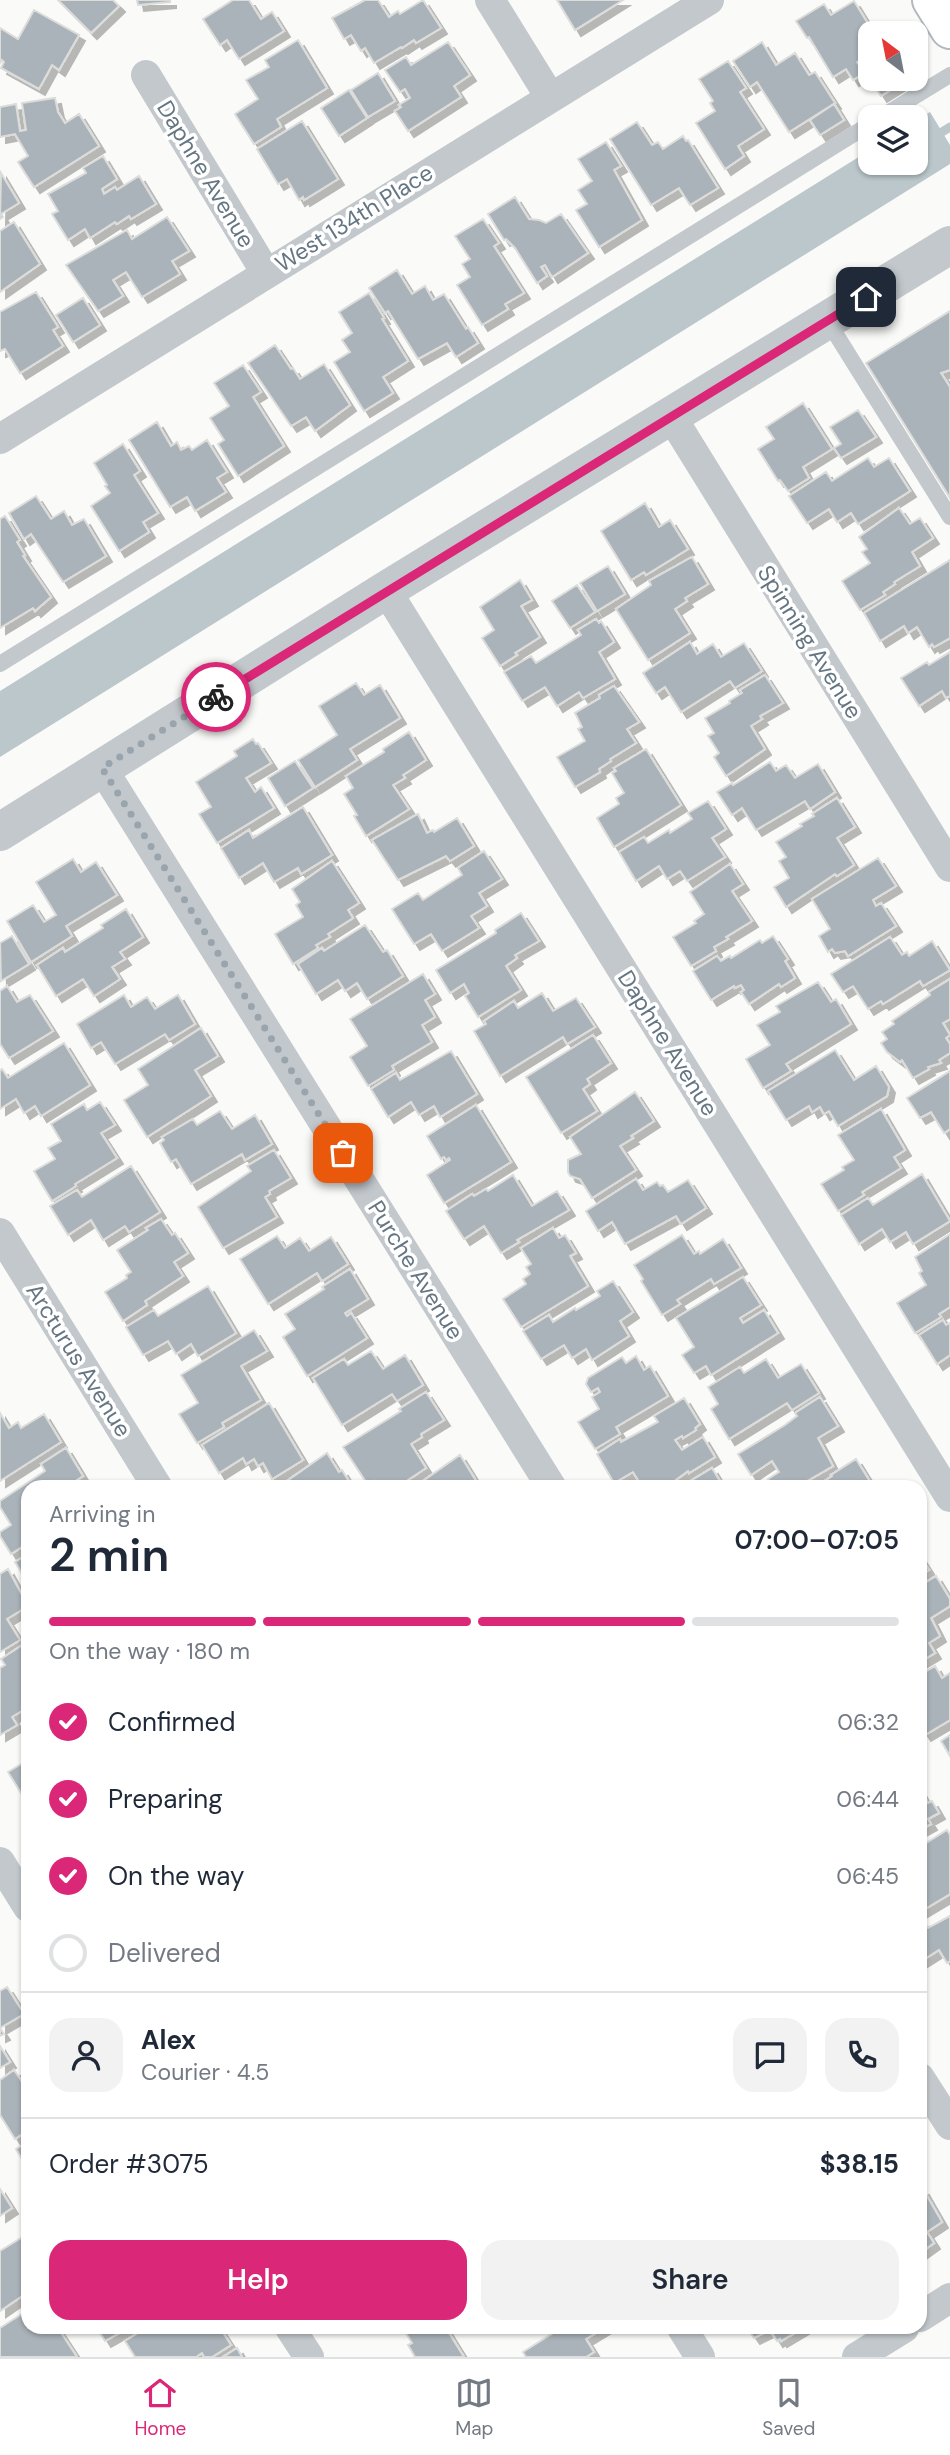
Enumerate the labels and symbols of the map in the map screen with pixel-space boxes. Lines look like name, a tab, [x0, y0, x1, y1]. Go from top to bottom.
north arrow	[858, 21, 928, 91]
street label: Daphne Avenue	[150, 95, 262, 253]
street label: West 134th Place	[269, 157, 439, 279]
pin	[836, 267, 896, 327]
street label: Spinning Avenue	[751, 560, 869, 724]
courier	[181, 662, 251, 732]
street label: Daphne Avenue	[611, 964, 725, 1122]
pin	[313, 1123, 373, 1183]
street label: Purche Avenue	[361, 1195, 471, 1345]
street label: Arcturus Avenue	[20, 1277, 138, 1443]

